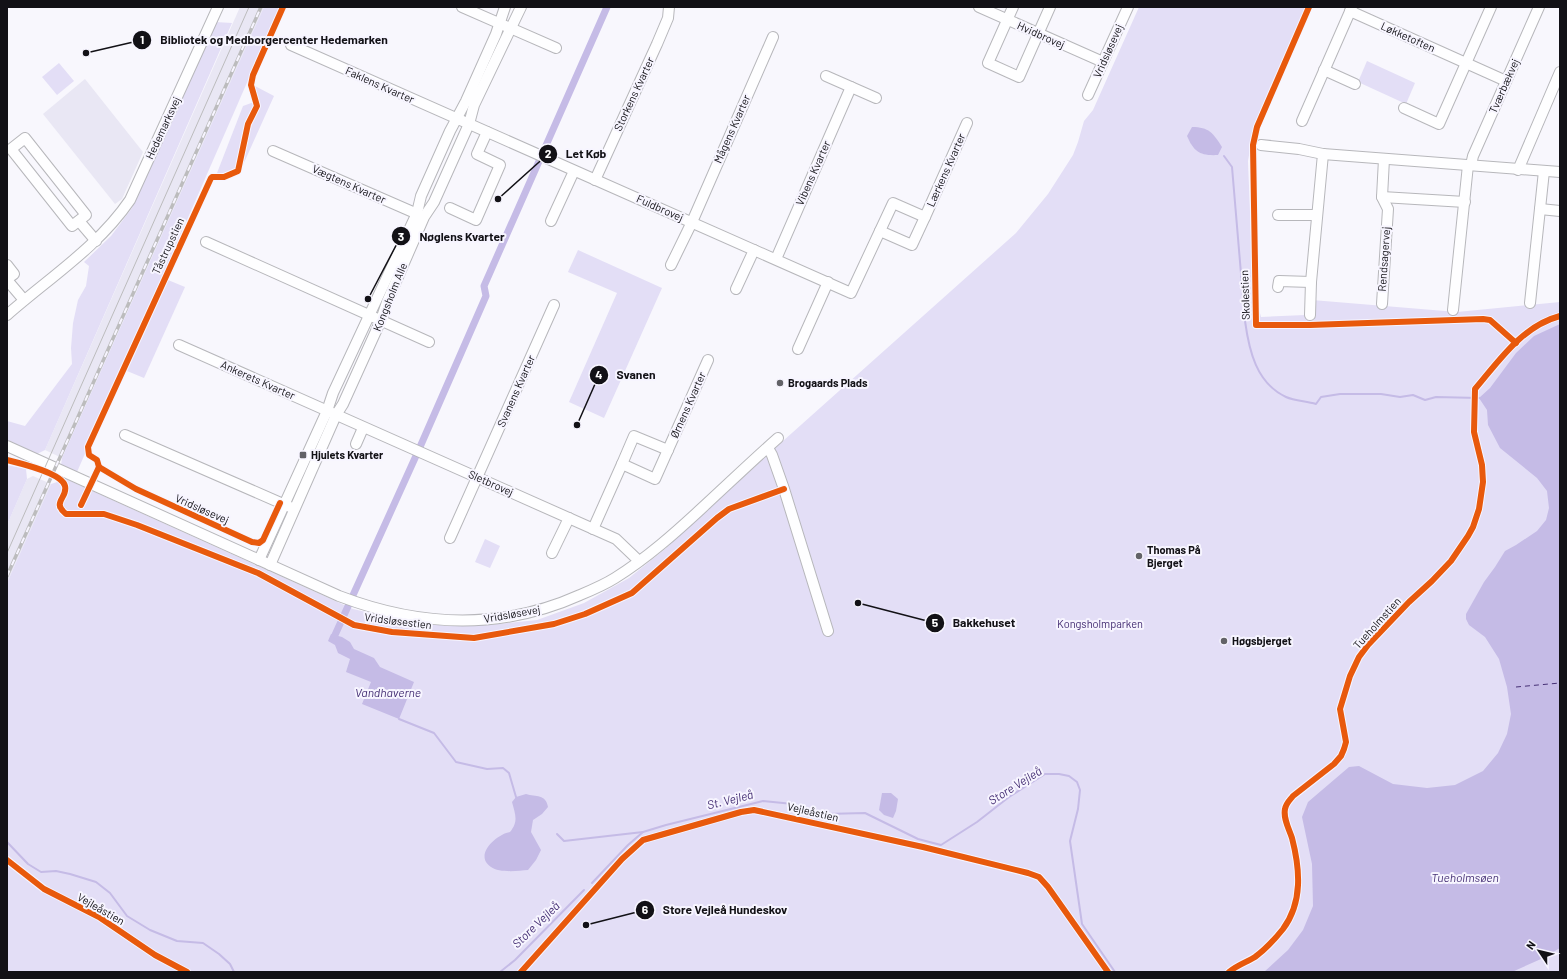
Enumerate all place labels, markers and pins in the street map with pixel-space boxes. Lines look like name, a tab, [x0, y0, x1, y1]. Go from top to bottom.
callout: Bibliotek og Medborgercenter Hedemarken	[132, 28, 396, 52]
callout: Let Køb	[538, 142, 614, 166]
callout: Nøglens Kvarter	[391, 224, 513, 248]
callout: Svanen	[589, 363, 664, 387]
place label: Brogaards Plads	[788, 376, 868, 389]
marker: Brogaards Plads	[775, 378, 785, 388]
place label: Hjulets Kvarter	[311, 448, 384, 461]
marker: Hjulets Kvarter	[298, 450, 308, 460]
place label: Thomas På Bjerget	[1147, 543, 1201, 569]
marker: Thomas På Bjerget	[1134, 551, 1144, 561]
callout: Bakkehuset	[925, 611, 1024, 635]
place label: Høgsbjerget	[1232, 634, 1292, 647]
marker: Høgsbjerget	[1219, 636, 1229, 646]
callout: Store Vejleå Hundeskov	[635, 898, 795, 922]

